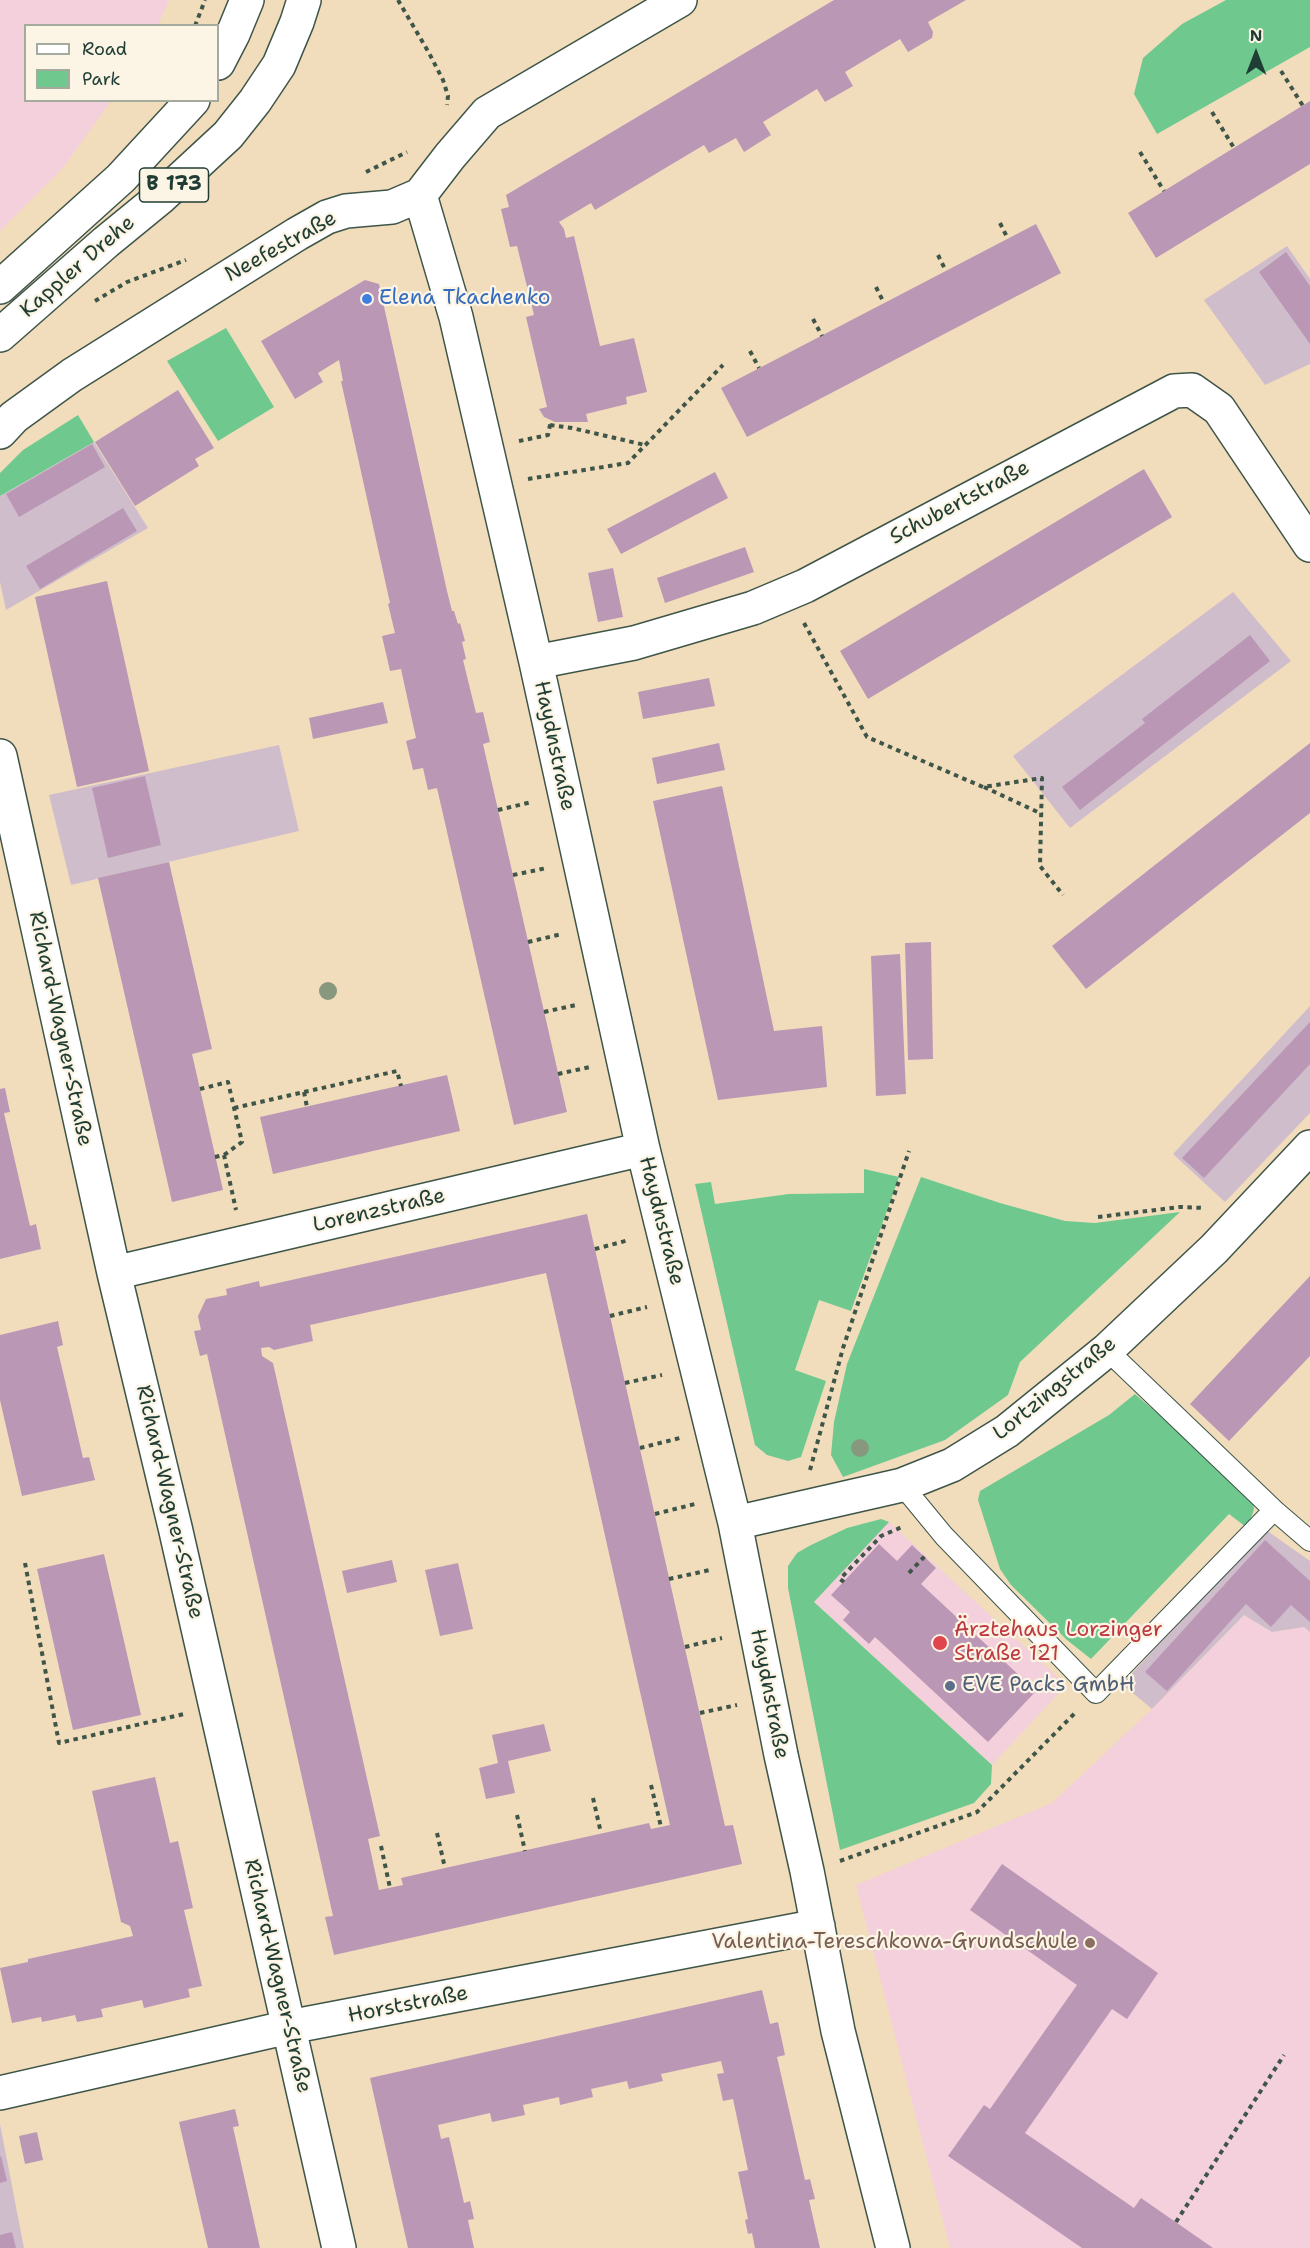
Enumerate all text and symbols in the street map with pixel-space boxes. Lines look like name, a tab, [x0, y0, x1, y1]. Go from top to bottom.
legend	[24, 24, 219, 102]
north arrow	[1226, 24, 1286, 84]
text: N	[1250, 25, 1262, 46]
text: Road	[82, 37, 127, 61]
text: Park	[82, 67, 121, 91]
road number: B 173	[140, 168, 208, 202]
street label: Neefestraße	[221, 206, 341, 288]
street label: Kappler Drehe	[16, 211, 140, 323]
place label: Elena Tkachenko	[379, 286, 550, 312]
marker: Elena Tkachenko	[360, 292, 374, 306]
street label: Schubertstraße	[886, 456, 1034, 550]
street label: Haydnstraße	[528, 679, 580, 813]
street label: Richard-Wagner-Straße	[23, 909, 97, 1149]
street label: Haydnstraße	[633, 1154, 689, 1288]
street label: Lorenzstraße	[310, 1184, 448, 1238]
street label: Lortzingstraße	[988, 1332, 1122, 1446]
street label: Richard-Wagner-Straße	[130, 1383, 208, 1621]
place label: Ärztehaus Lorzinger Straße 121	[954, 1618, 1163, 1668]
street label: Haydnstraße	[744, 1627, 794, 1761]
marker: Ärztehaus Lorzinger Straße 121	[931, 1634, 949, 1652]
place label: EVE Packs GmbH	[962, 1673, 1135, 1699]
marker: EVE Packs GmbH	[943, 1679, 957, 1693]
street label: Richard-Wagner-Straße	[238, 1857, 316, 2095]
place label: Valentina-Tereschkowa-Grundschule	[711, 1930, 1078, 1956]
marker: Valentina-Tereschkowa-Grundschule	[1083, 1936, 1097, 1950]
street label: Horststraße	[346, 1981, 470, 2029]

